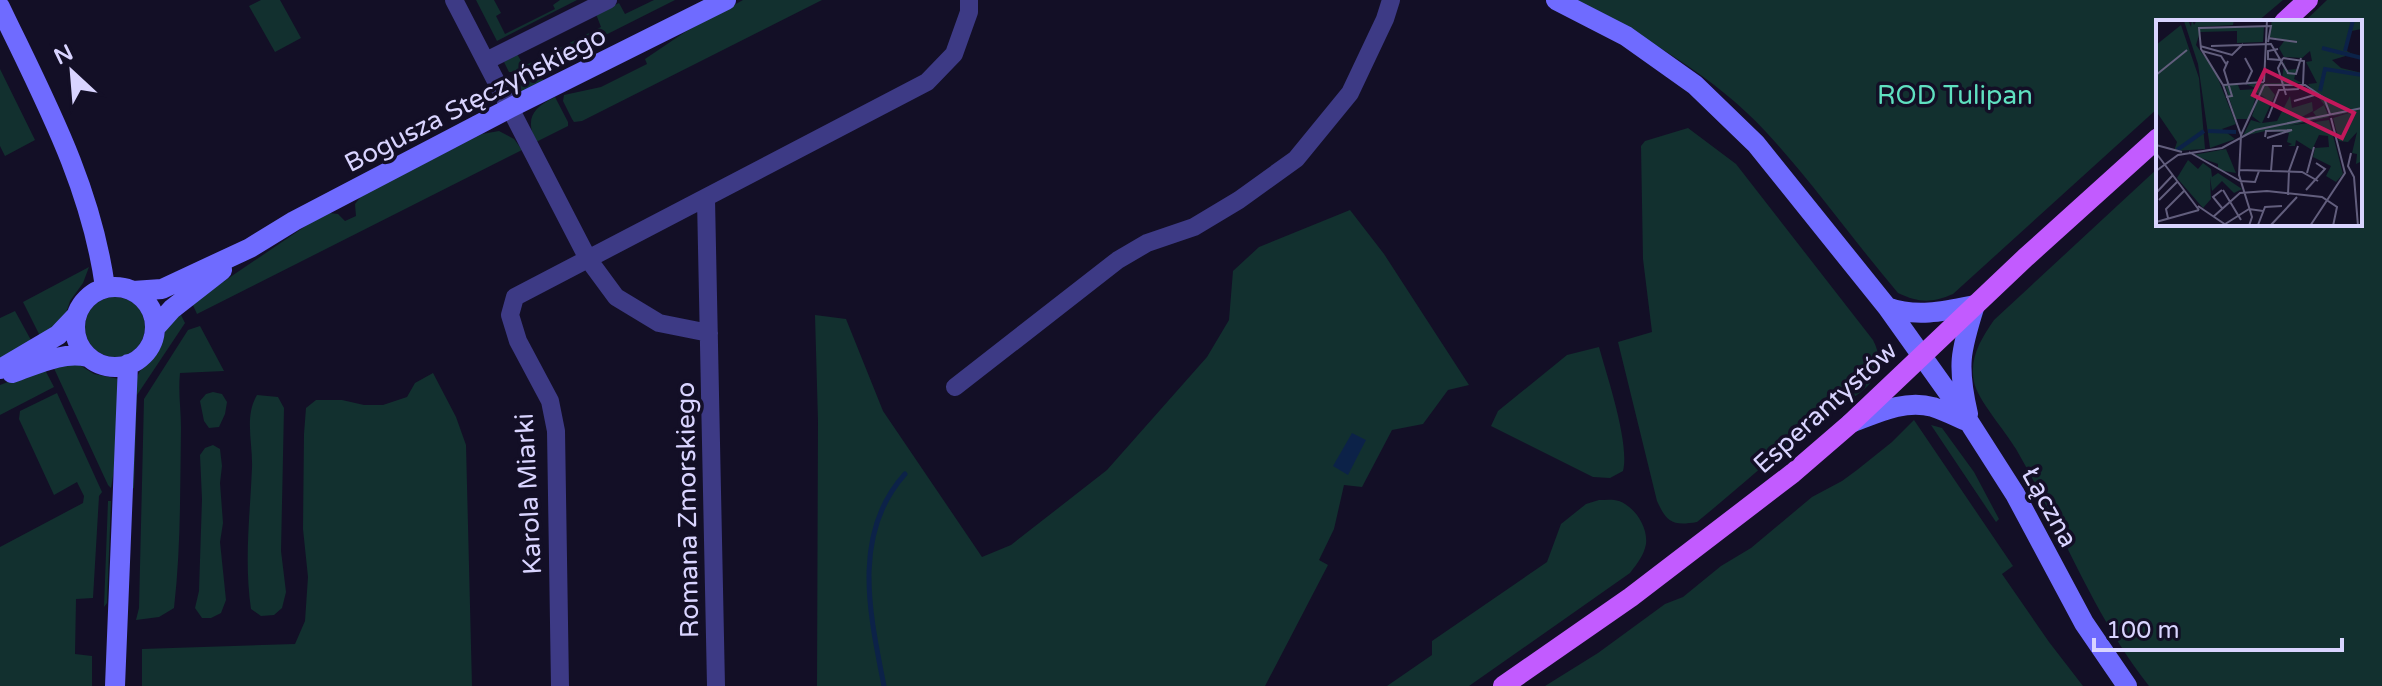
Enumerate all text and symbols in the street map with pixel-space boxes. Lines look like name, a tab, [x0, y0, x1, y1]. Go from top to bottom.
street label: Bogusza Stęczyńskiego	[339, 20, 611, 179]
inset map	[2156, 20, 2362, 226]
north arrow	[32, 32, 112, 112]
text: N	[50, 39, 77, 70]
park label: ROD Tulipan	[1877, 80, 2033, 111]
street label: Esperantystów	[1747, 335, 1903, 480]
street label: Romana Zmorskiego	[670, 382, 705, 638]
street label: Karola Miarki	[509, 412, 548, 576]
street label: Łączna	[2015, 462, 2084, 553]
scale bar	[2094, 602, 2342, 652]
text: 100 m	[2106, 616, 2180, 645]

